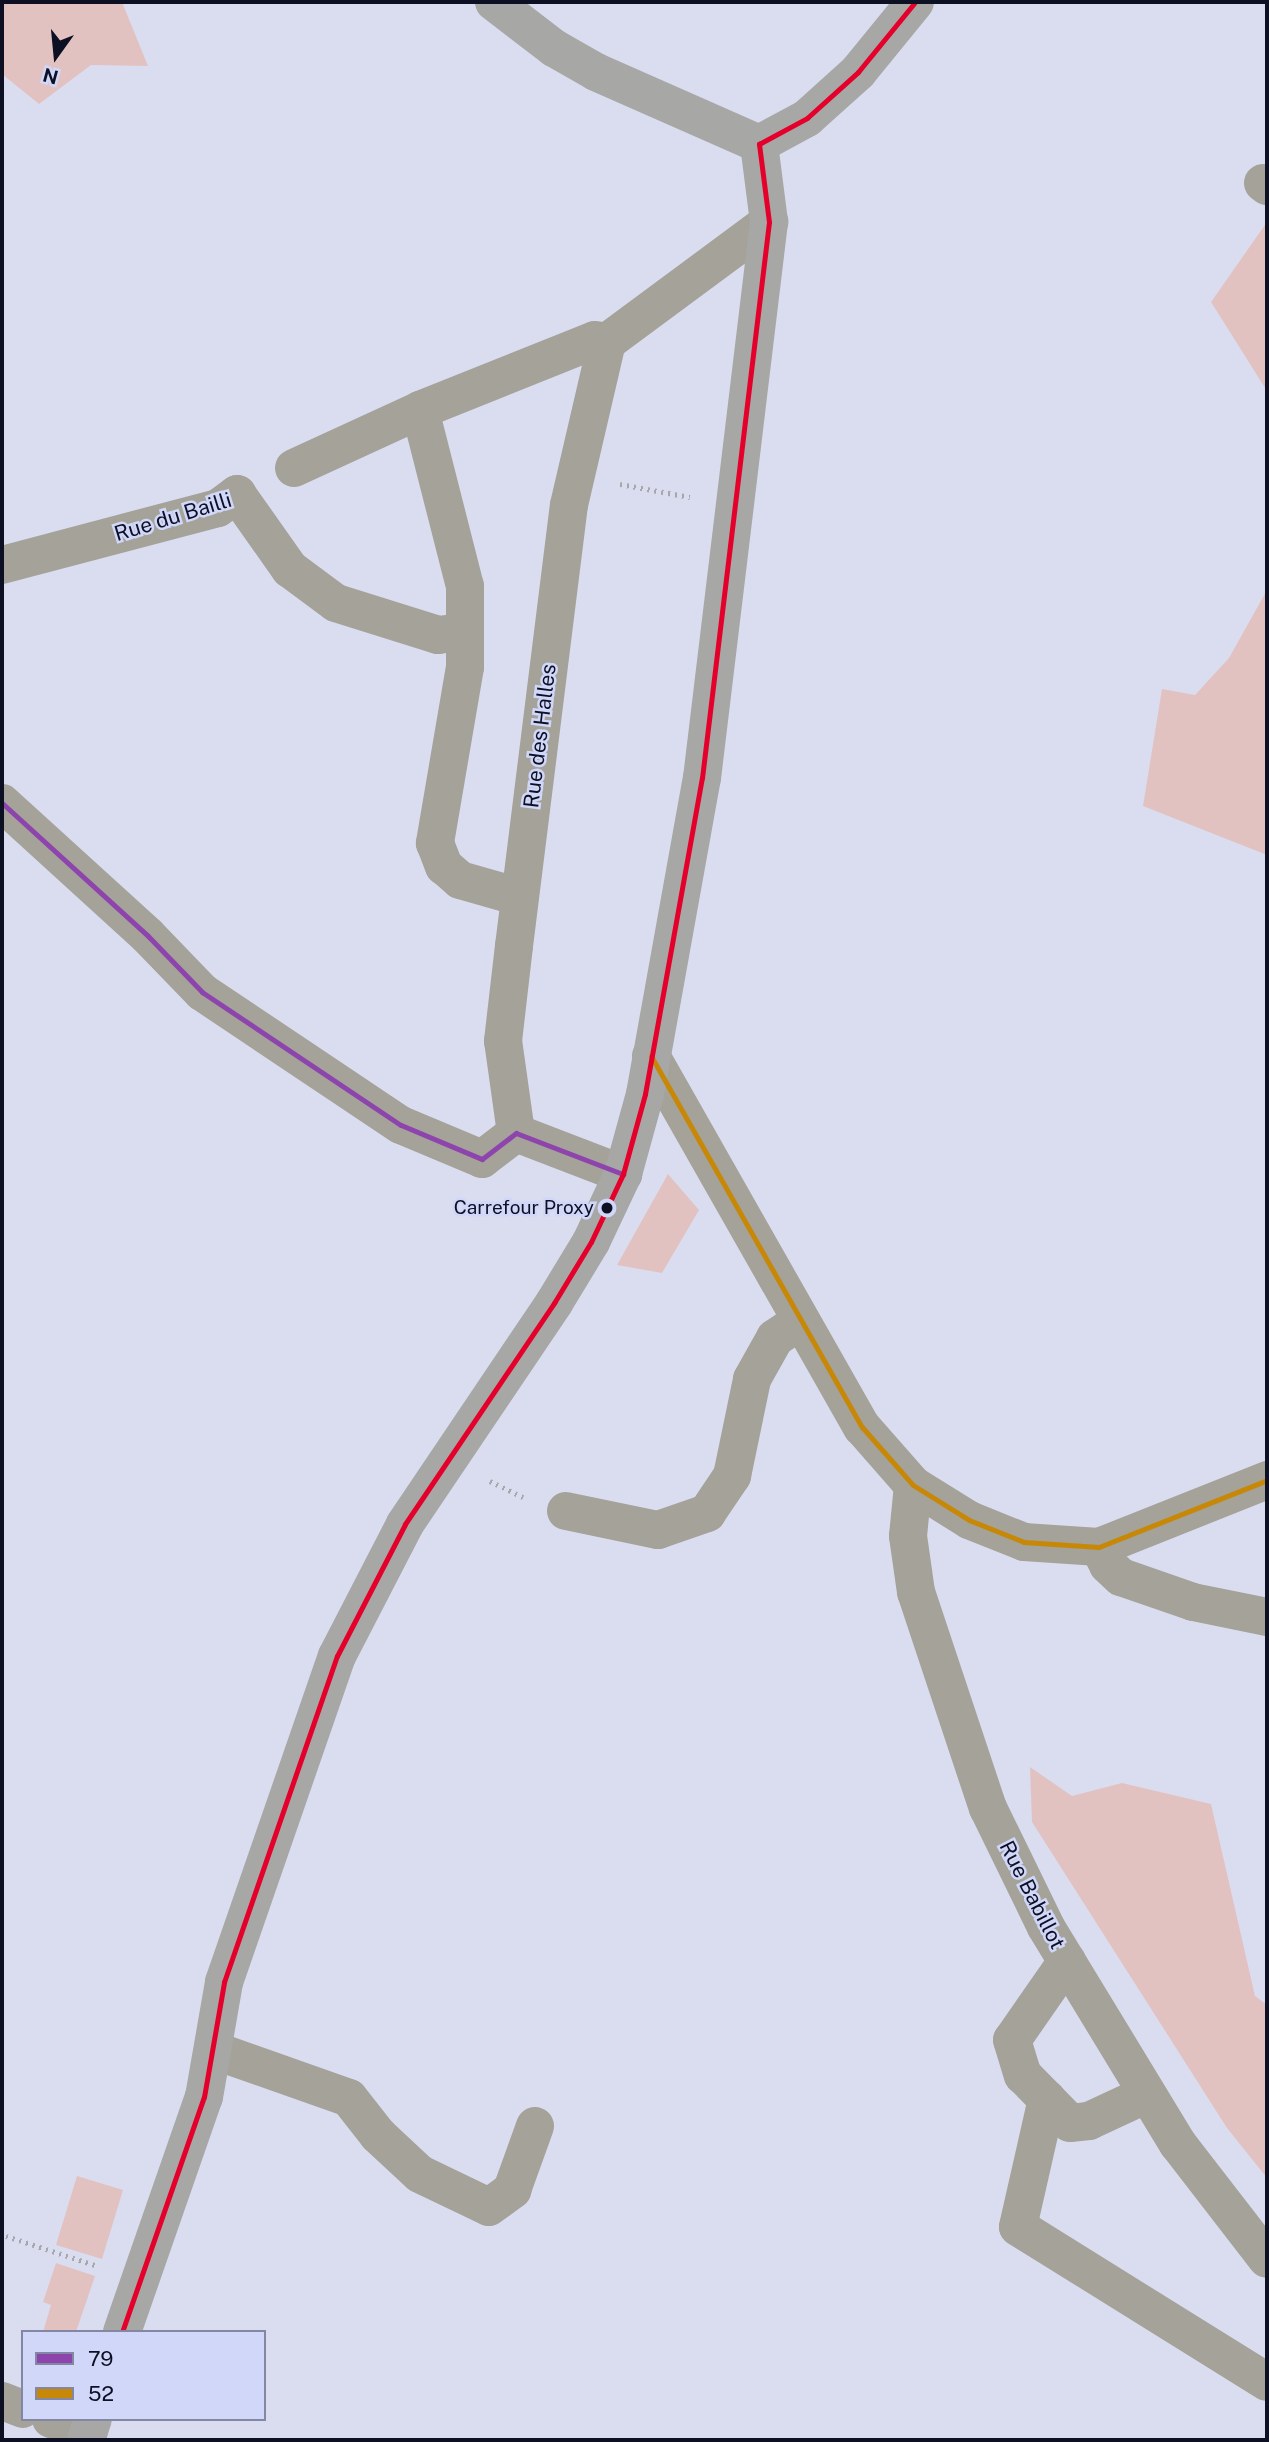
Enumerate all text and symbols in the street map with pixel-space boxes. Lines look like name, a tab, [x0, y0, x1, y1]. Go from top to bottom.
north arrow	[21, 21, 91, 91]
text: N	[41, 64, 61, 89]
street label: Rue du Bailli	[111, 487, 235, 547]
street label: Rue des Halles	[519, 662, 561, 810]
place label: Carrefour Proxy	[454, 1197, 594, 1219]
marker: Carrefour Proxy	[600, 1201, 614, 1215]
street label: Rue Babillot	[994, 1837, 1070, 1953]
legend	[21, 2330, 266, 2421]
text: 79	[88, 2346, 113, 2371]
text: 52	[88, 2381, 114, 2406]

